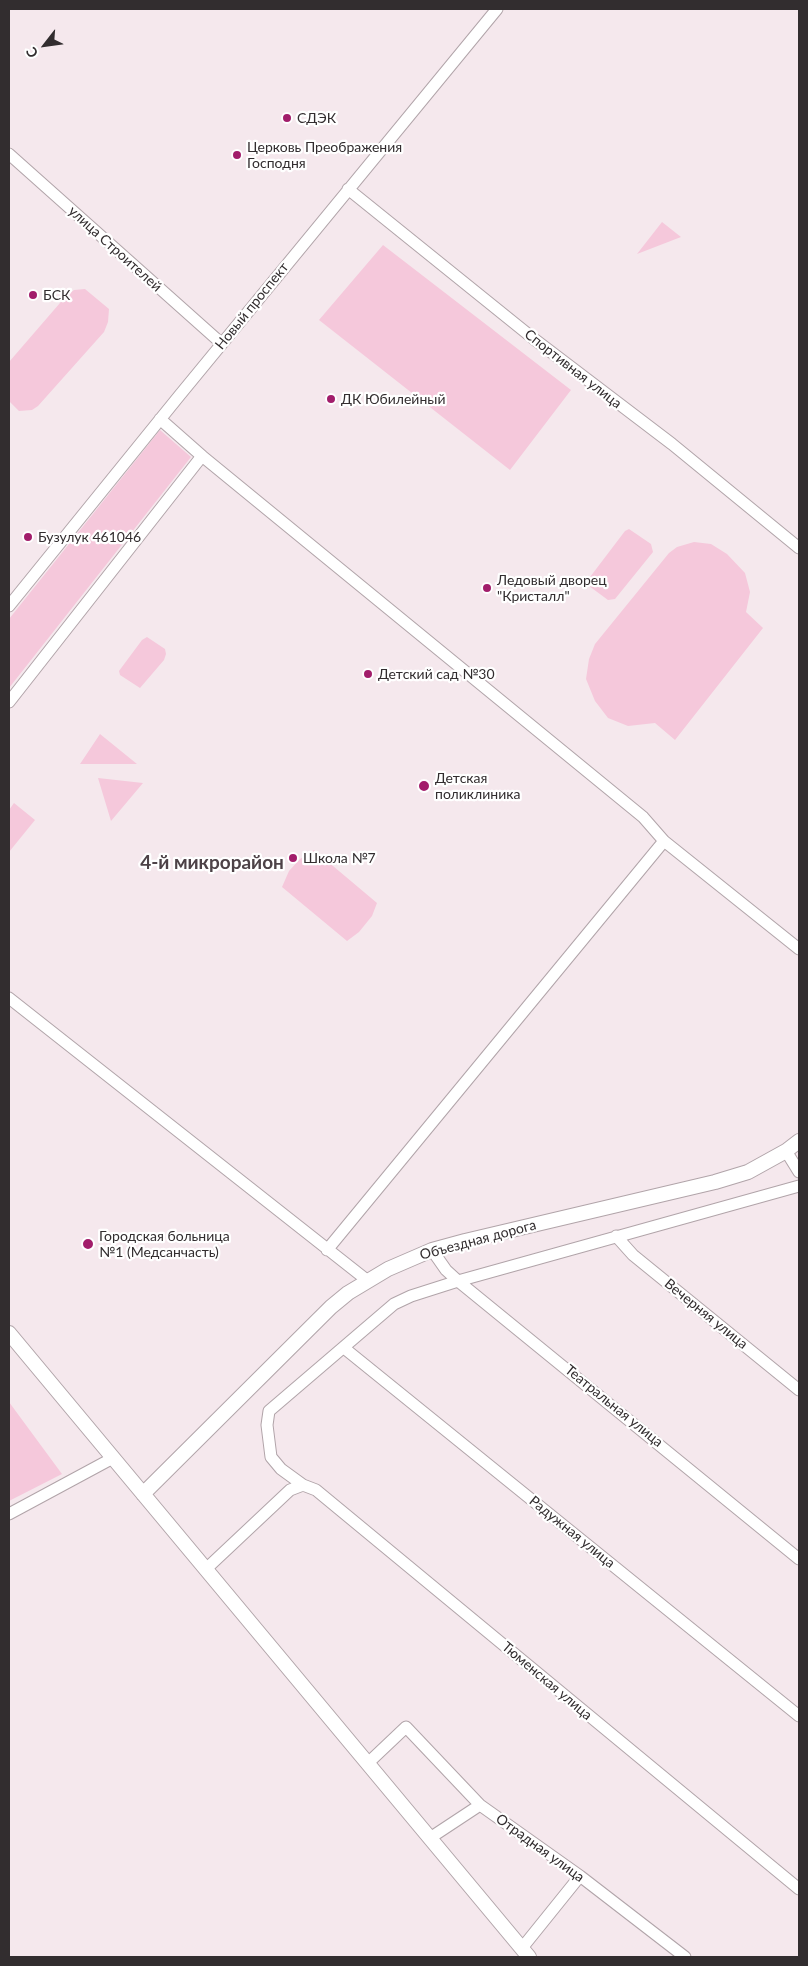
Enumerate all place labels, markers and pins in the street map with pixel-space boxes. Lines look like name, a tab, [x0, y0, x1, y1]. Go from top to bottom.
place label: СДЭК	[297, 110, 336, 126]
marker: СДЭК	[281, 112, 293, 124]
place label: Церковь Преображения Господня	[247, 139, 402, 172]
marker: Церковь Преображения Господня	[231, 149, 243, 161]
place label: БСК	[43, 287, 70, 303]
marker: БСК	[27, 289, 39, 301]
place label: ДК Юбилейный	[341, 391, 445, 407]
marker: ДК Юбилейный	[325, 393, 337, 405]
place label: Бузулук 461046	[38, 529, 141, 545]
marker: Бузулук 461046	[22, 531, 34, 543]
place label: Ледовый дворец "Кристалл"	[497, 572, 607, 604]
marker: Ледовый дворец "Кристалл"	[481, 582, 493, 594]
place label: Детский сад №30	[378, 666, 495, 682]
marker: Детский сад №30	[362, 668, 374, 680]
place label: Детская поликлиника	[435, 770, 520, 802]
marker: Детская поликлиника	[417, 779, 431, 793]
place label: Школа №7	[303, 850, 376, 866]
marker: Школа №7	[287, 852, 299, 864]
place label: Городская больница №1 (Медсанчасть)	[99, 1228, 230, 1260]
marker: Городская больница №1 (Медсанчасть)	[81, 1237, 95, 1251]

